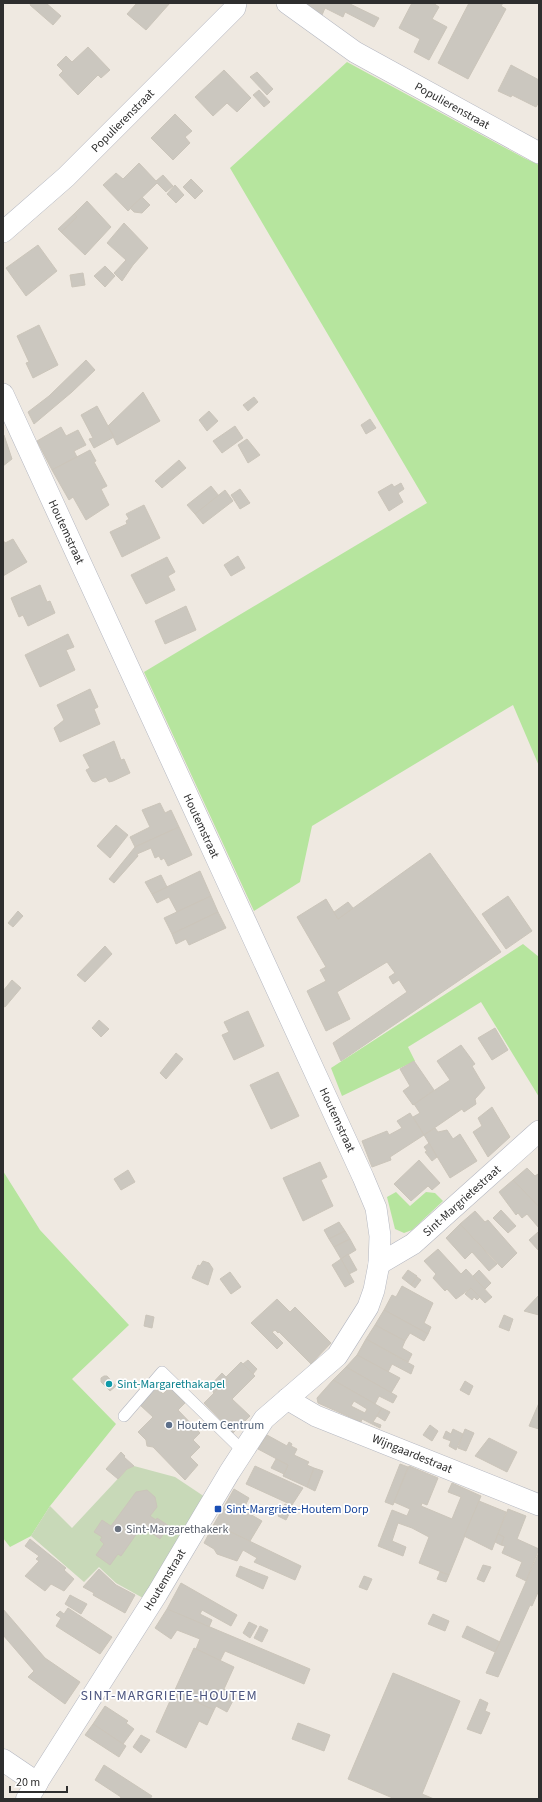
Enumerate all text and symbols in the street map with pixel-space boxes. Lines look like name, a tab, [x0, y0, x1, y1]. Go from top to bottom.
street label: Populierenstraat	[411, 78, 493, 134]
street label: Populierenstraat	[87, 85, 159, 157]
street label: Houtemstraat	[44, 497, 88, 567]
street label: Houtemstraat	[179, 791, 223, 861]
street label: Houtemstraat	[315, 1085, 359, 1155]
street label: Sint-Margrietestraat	[419, 1161, 505, 1241]
place label: Sint-Margarethakapel	[117, 1376, 225, 1393]
marker: Sint-Margarethakapel	[104, 1379, 114, 1389]
place label: Houtem Centrum	[177, 1417, 264, 1434]
marker: Houtem Centrum	[164, 1420, 174, 1430]
street label: Wijngaardestraat	[369, 1430, 455, 1478]
place label: Sint-Margriete-Houtem Dorp	[226, 1501, 369, 1518]
marker: Sint-Margriete-Houtem Dorp	[213, 1504, 223, 1514]
place label: Sint-Margarethakerk	[126, 1521, 228, 1538]
marker: Sint-Margarethakerk	[113, 1524, 123, 1534]
street label: Houtemstraat	[140, 1546, 190, 1614]
district label: SINT-MARGRIETE-HOUTEM	[80, 1686, 258, 1706]
scale bar	[10, 1768, 67, 1794]
text: 20 m	[16, 1774, 40, 1791]

